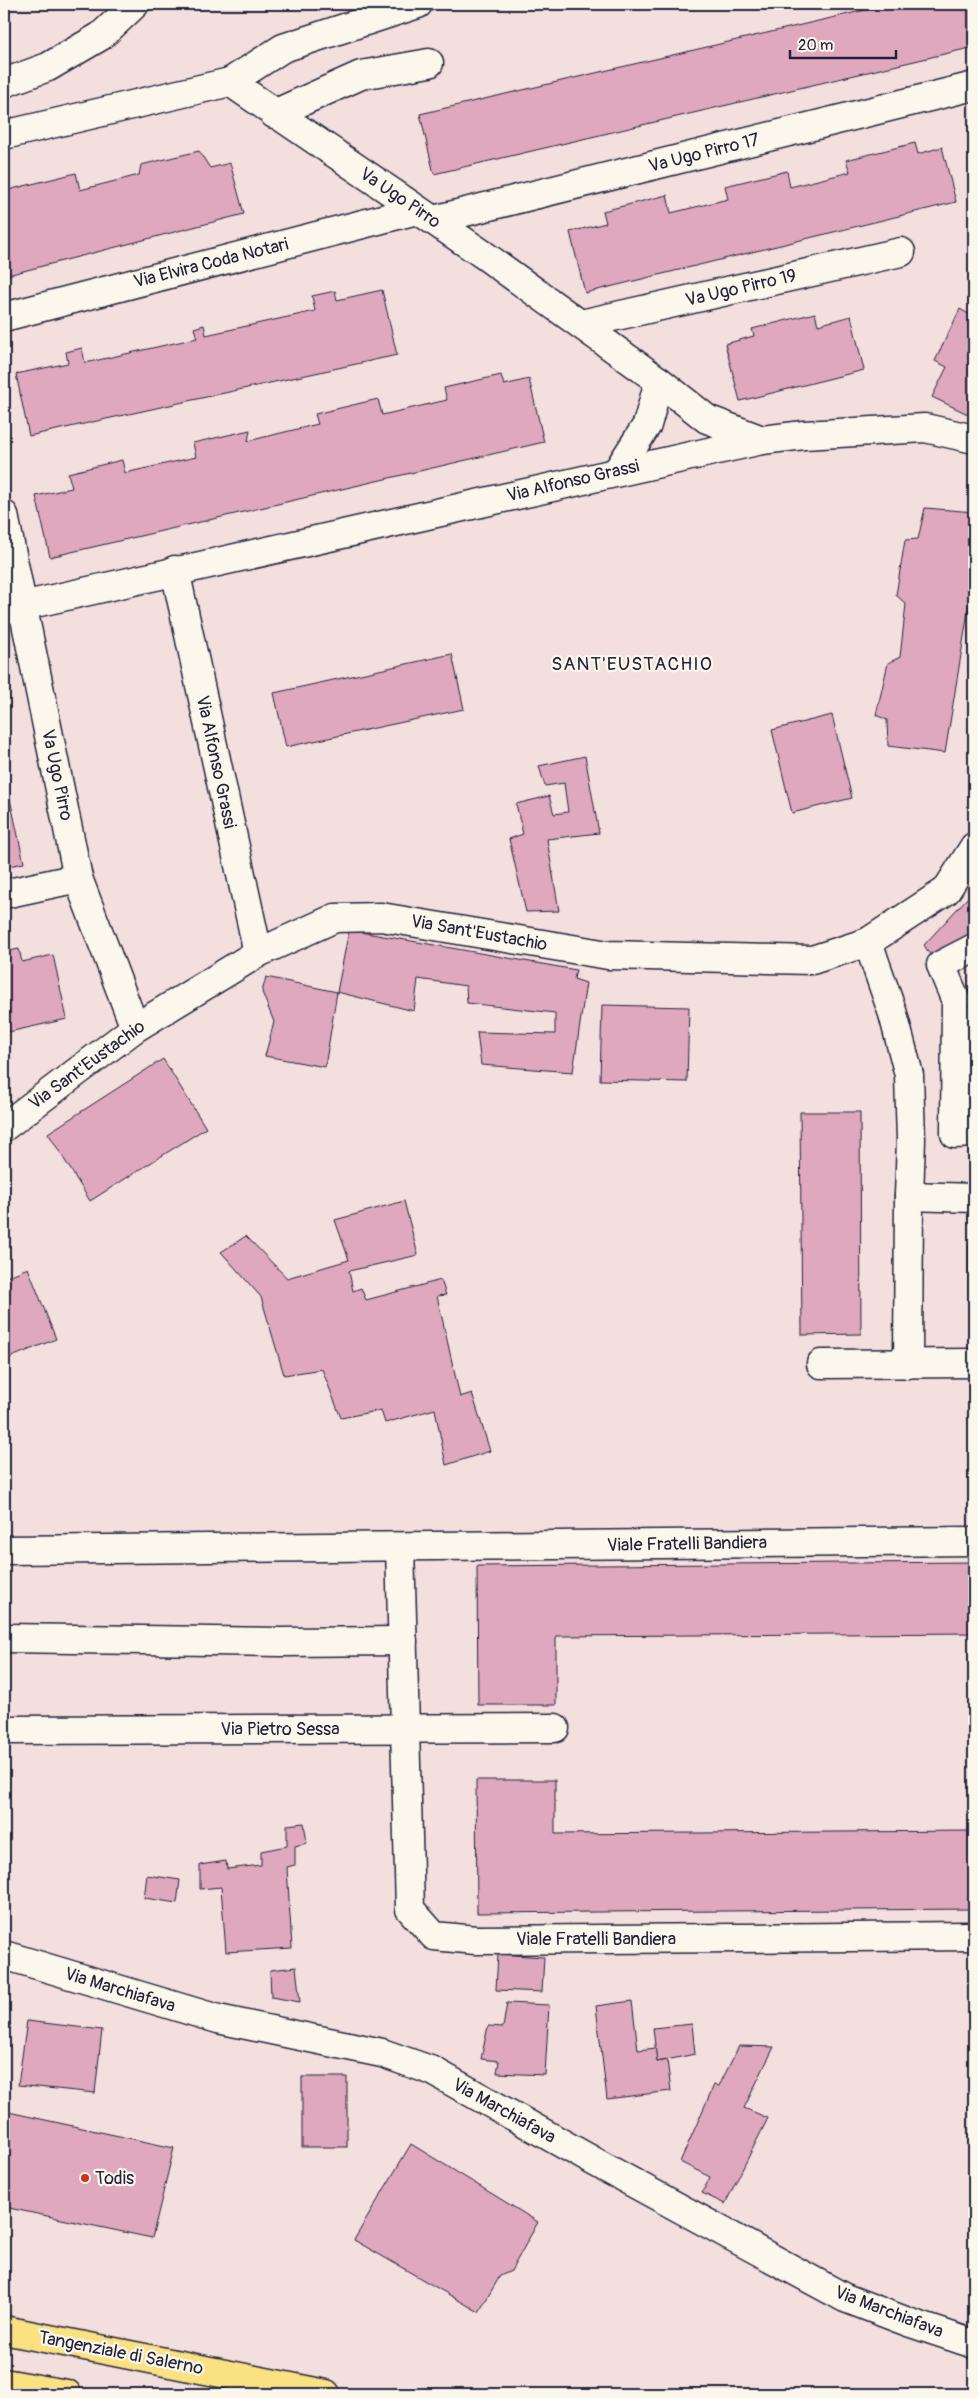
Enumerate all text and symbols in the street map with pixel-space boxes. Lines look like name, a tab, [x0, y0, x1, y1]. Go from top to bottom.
scale bar	[790, 28, 897, 60]
text: 20 m	[798, 36, 833, 55]
street label: Va Ugo Pirro 17	[646, 128, 762, 178]
street label: Va Ugo Pirro	[355, 162, 445, 234]
street label: Via Elvira Coda Notari	[131, 233, 291, 293]
street label: Va Ugo Pirro 19	[683, 264, 799, 312]
street label: Via Alfonso Grassi	[504, 455, 642, 507]
district label: SANT'EUSTACHIO	[551, 652, 713, 676]
street label: Via Alfonso Grassi	[191, 693, 241, 831]
street label: Va Ugo Pirro	[36, 727, 78, 823]
street label: Via Sant'Eustachio	[409, 910, 549, 956]
street label: Via Sant'Eustachio	[24, 1015, 150, 1115]
street label: Viale Fratelli Bandiera	[607, 1531, 767, 1557]
street label: Via Pietro Sessa	[221, 1718, 340, 1741]
street label: Viale Fratelli Bandiera	[516, 1928, 676, 1951]
street label: Via Marchiafava	[62, 1962, 178, 2018]
street label: Via Marchiafava	[448, 2073, 560, 2149]
place label: Todis	[95, 2167, 134, 2190]
marker: Todis	[79, 2172, 91, 2184]
street label: Via Marchiafava	[831, 2281, 947, 2343]
street label: Tangenziale di Salerno	[37, 2326, 206, 2380]

